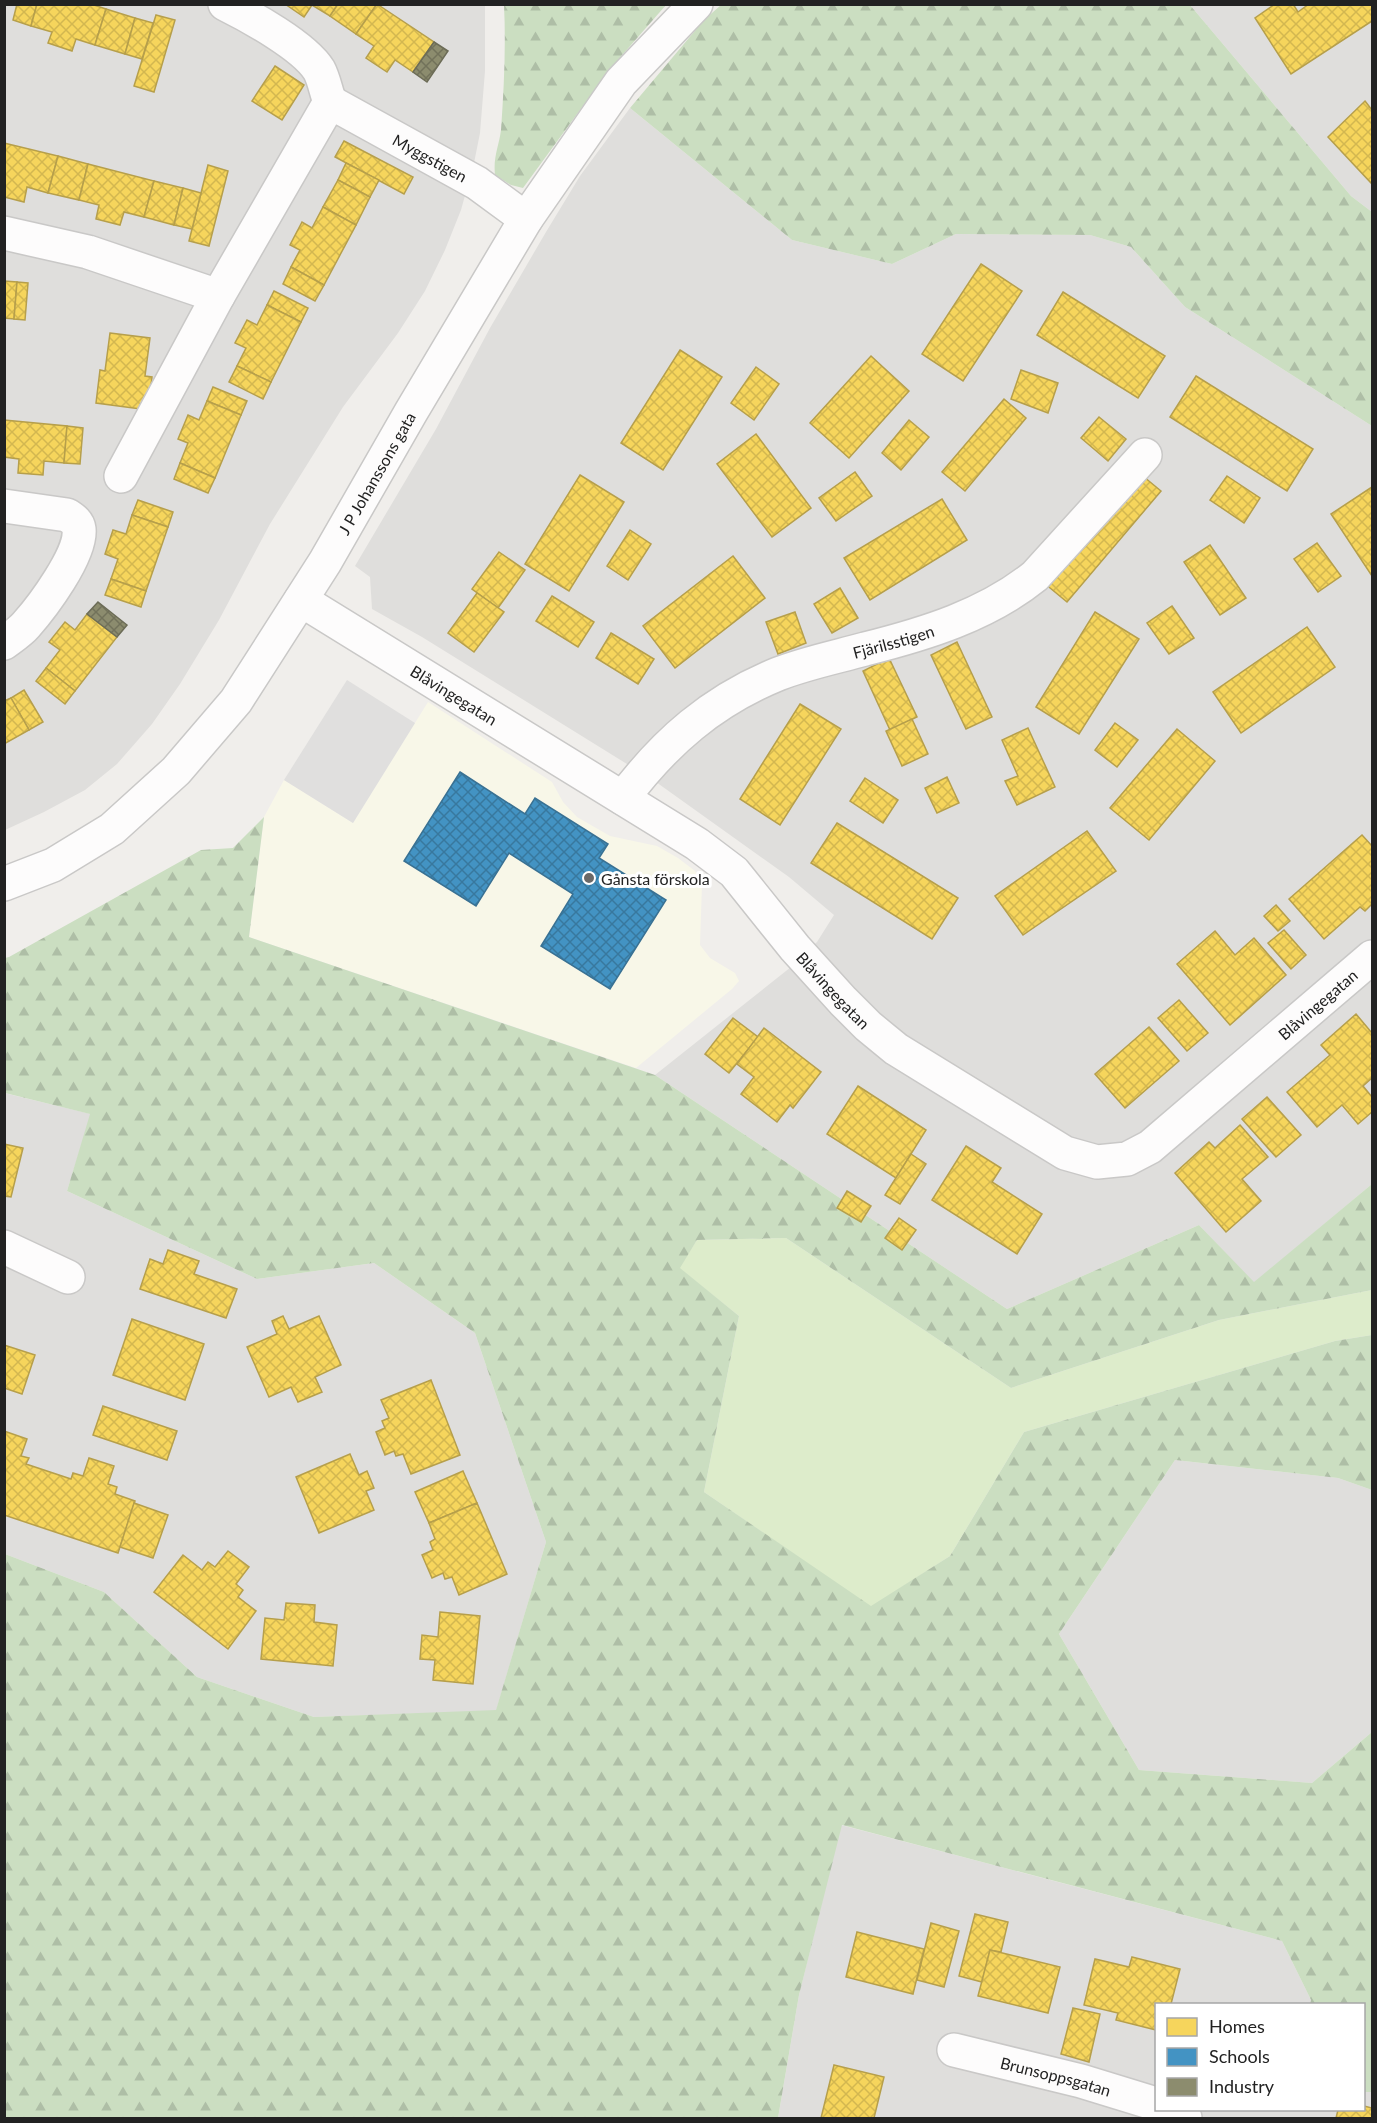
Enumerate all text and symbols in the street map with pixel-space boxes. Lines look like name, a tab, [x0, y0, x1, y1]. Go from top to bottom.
street label: Myggstigen	[390, 129, 471, 185]
street label: J P Johanssons gata	[334, 408, 419, 537]
street label: Fjärilsstigen	[851, 620, 936, 661]
street label: Blåvingegatan	[407, 661, 501, 728]
place label: Gånsta förskola	[601, 869, 710, 888]
marker: Gånsta förskola	[582, 871, 596, 885]
street label: Blåvingegatan	[793, 947, 874, 1032]
street label: Blåvingegatan	[1274, 965, 1361, 1043]
legend	[1155, 2003, 1365, 2111]
text: Homes	[1209, 2015, 1265, 2037]
text: Schools	[1209, 2045, 1270, 2067]
street label: Brunsoppsgatan	[999, 2052, 1113, 2099]
text: Industry	[1209, 2075, 1275, 2097]

